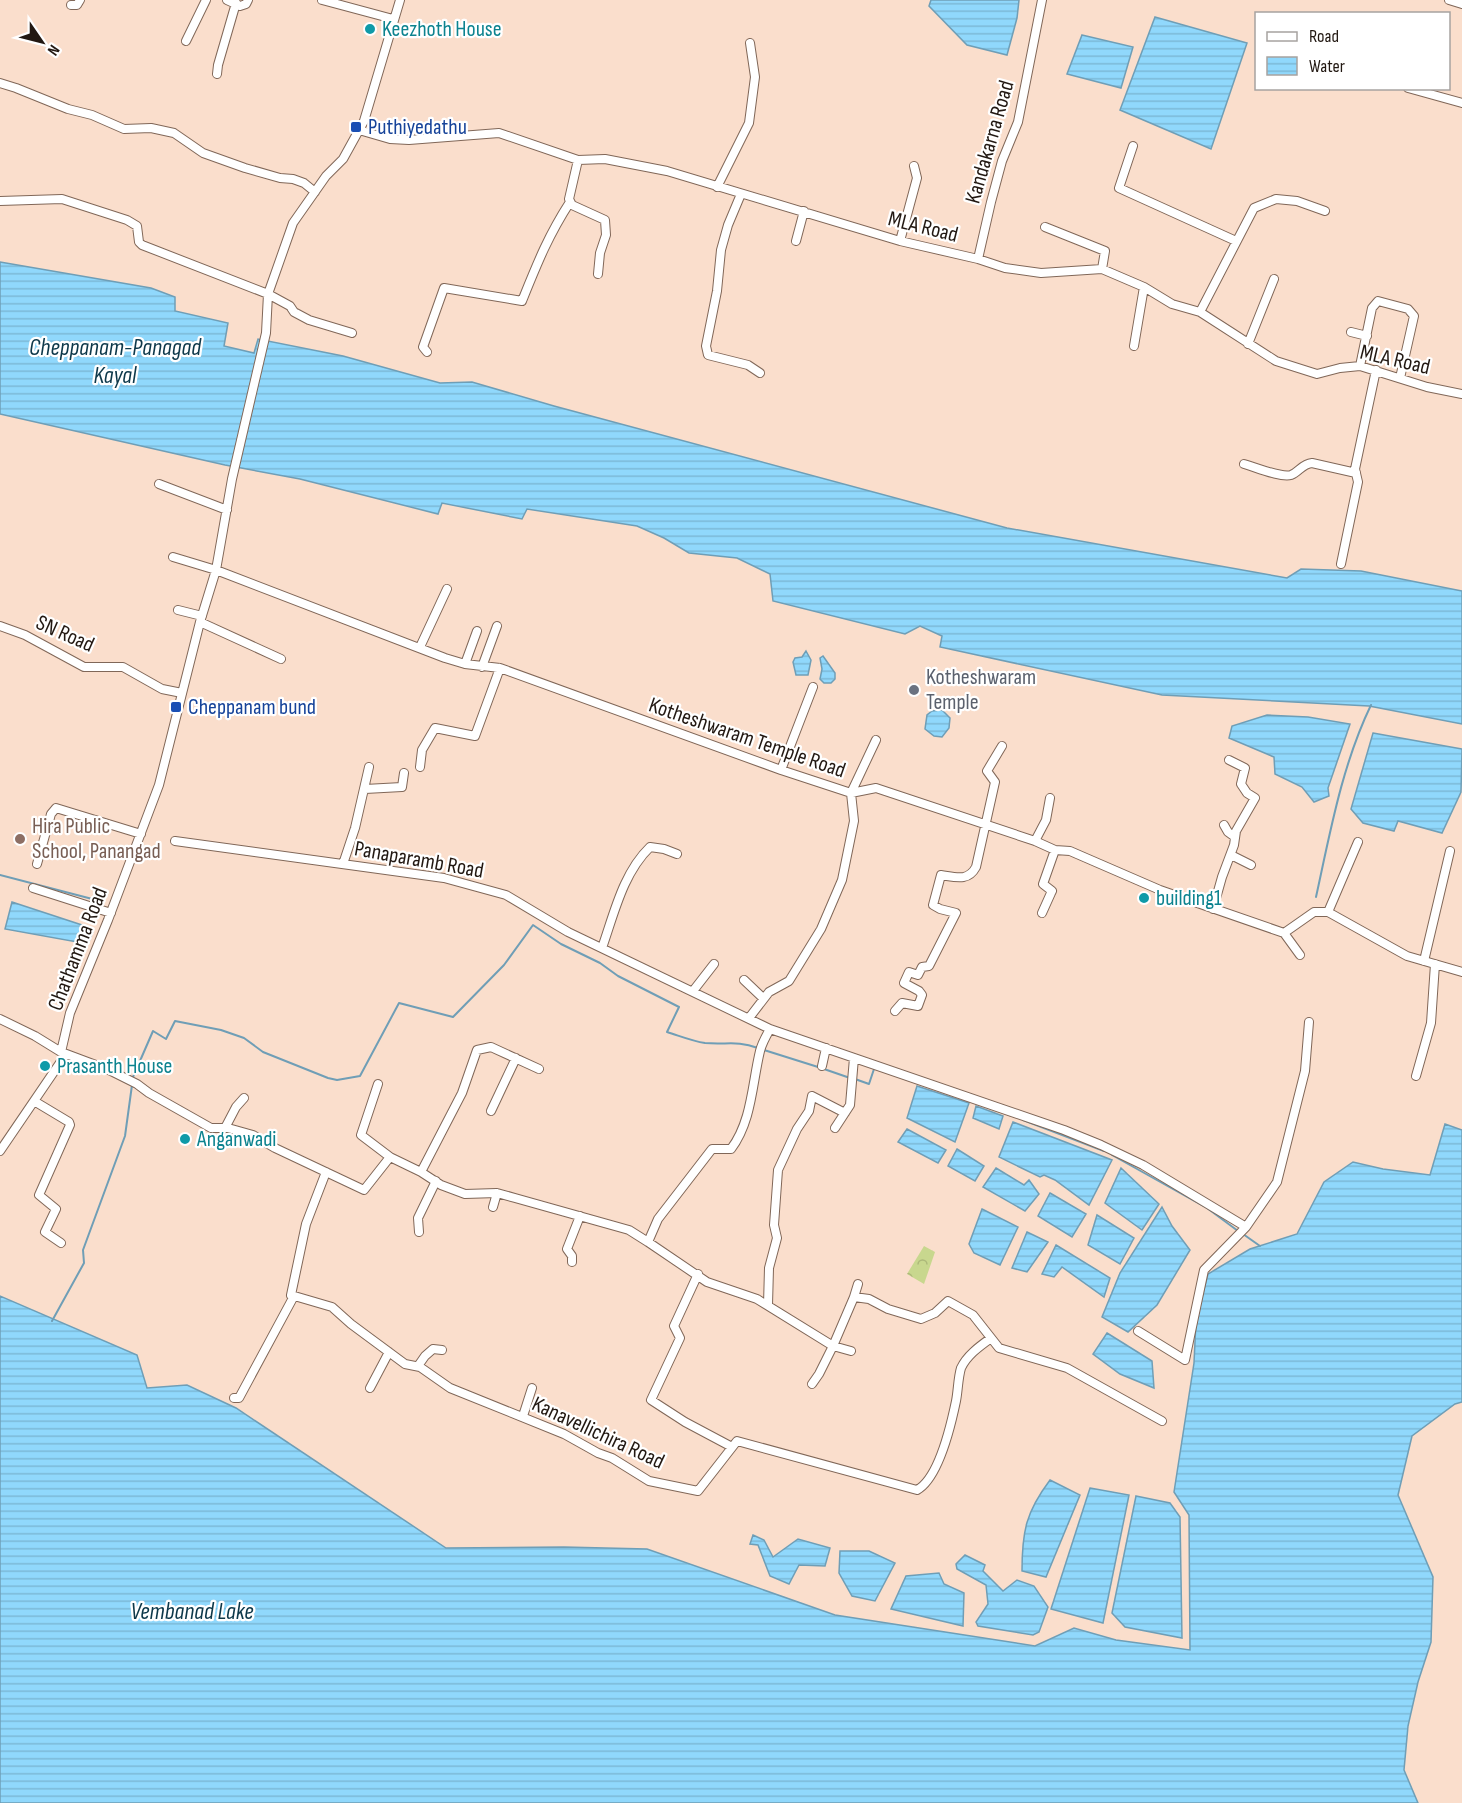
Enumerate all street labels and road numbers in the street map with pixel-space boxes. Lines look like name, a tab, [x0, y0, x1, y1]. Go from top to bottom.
street label: Kandakarna Road	[960, 77, 1020, 207]
street label: MLA Road	[885, 205, 961, 249]
street label: MLA Road	[1357, 339, 1433, 381]
street label: SN Road	[32, 609, 98, 659]
street label: Kotheshwaram Temple Road	[645, 692, 849, 784]
street label: Panaparamb Road	[352, 835, 486, 885]
street label: Chathamma Road	[42, 883, 114, 1015]
street label: Kanavellichira Road	[528, 1391, 668, 1475]

